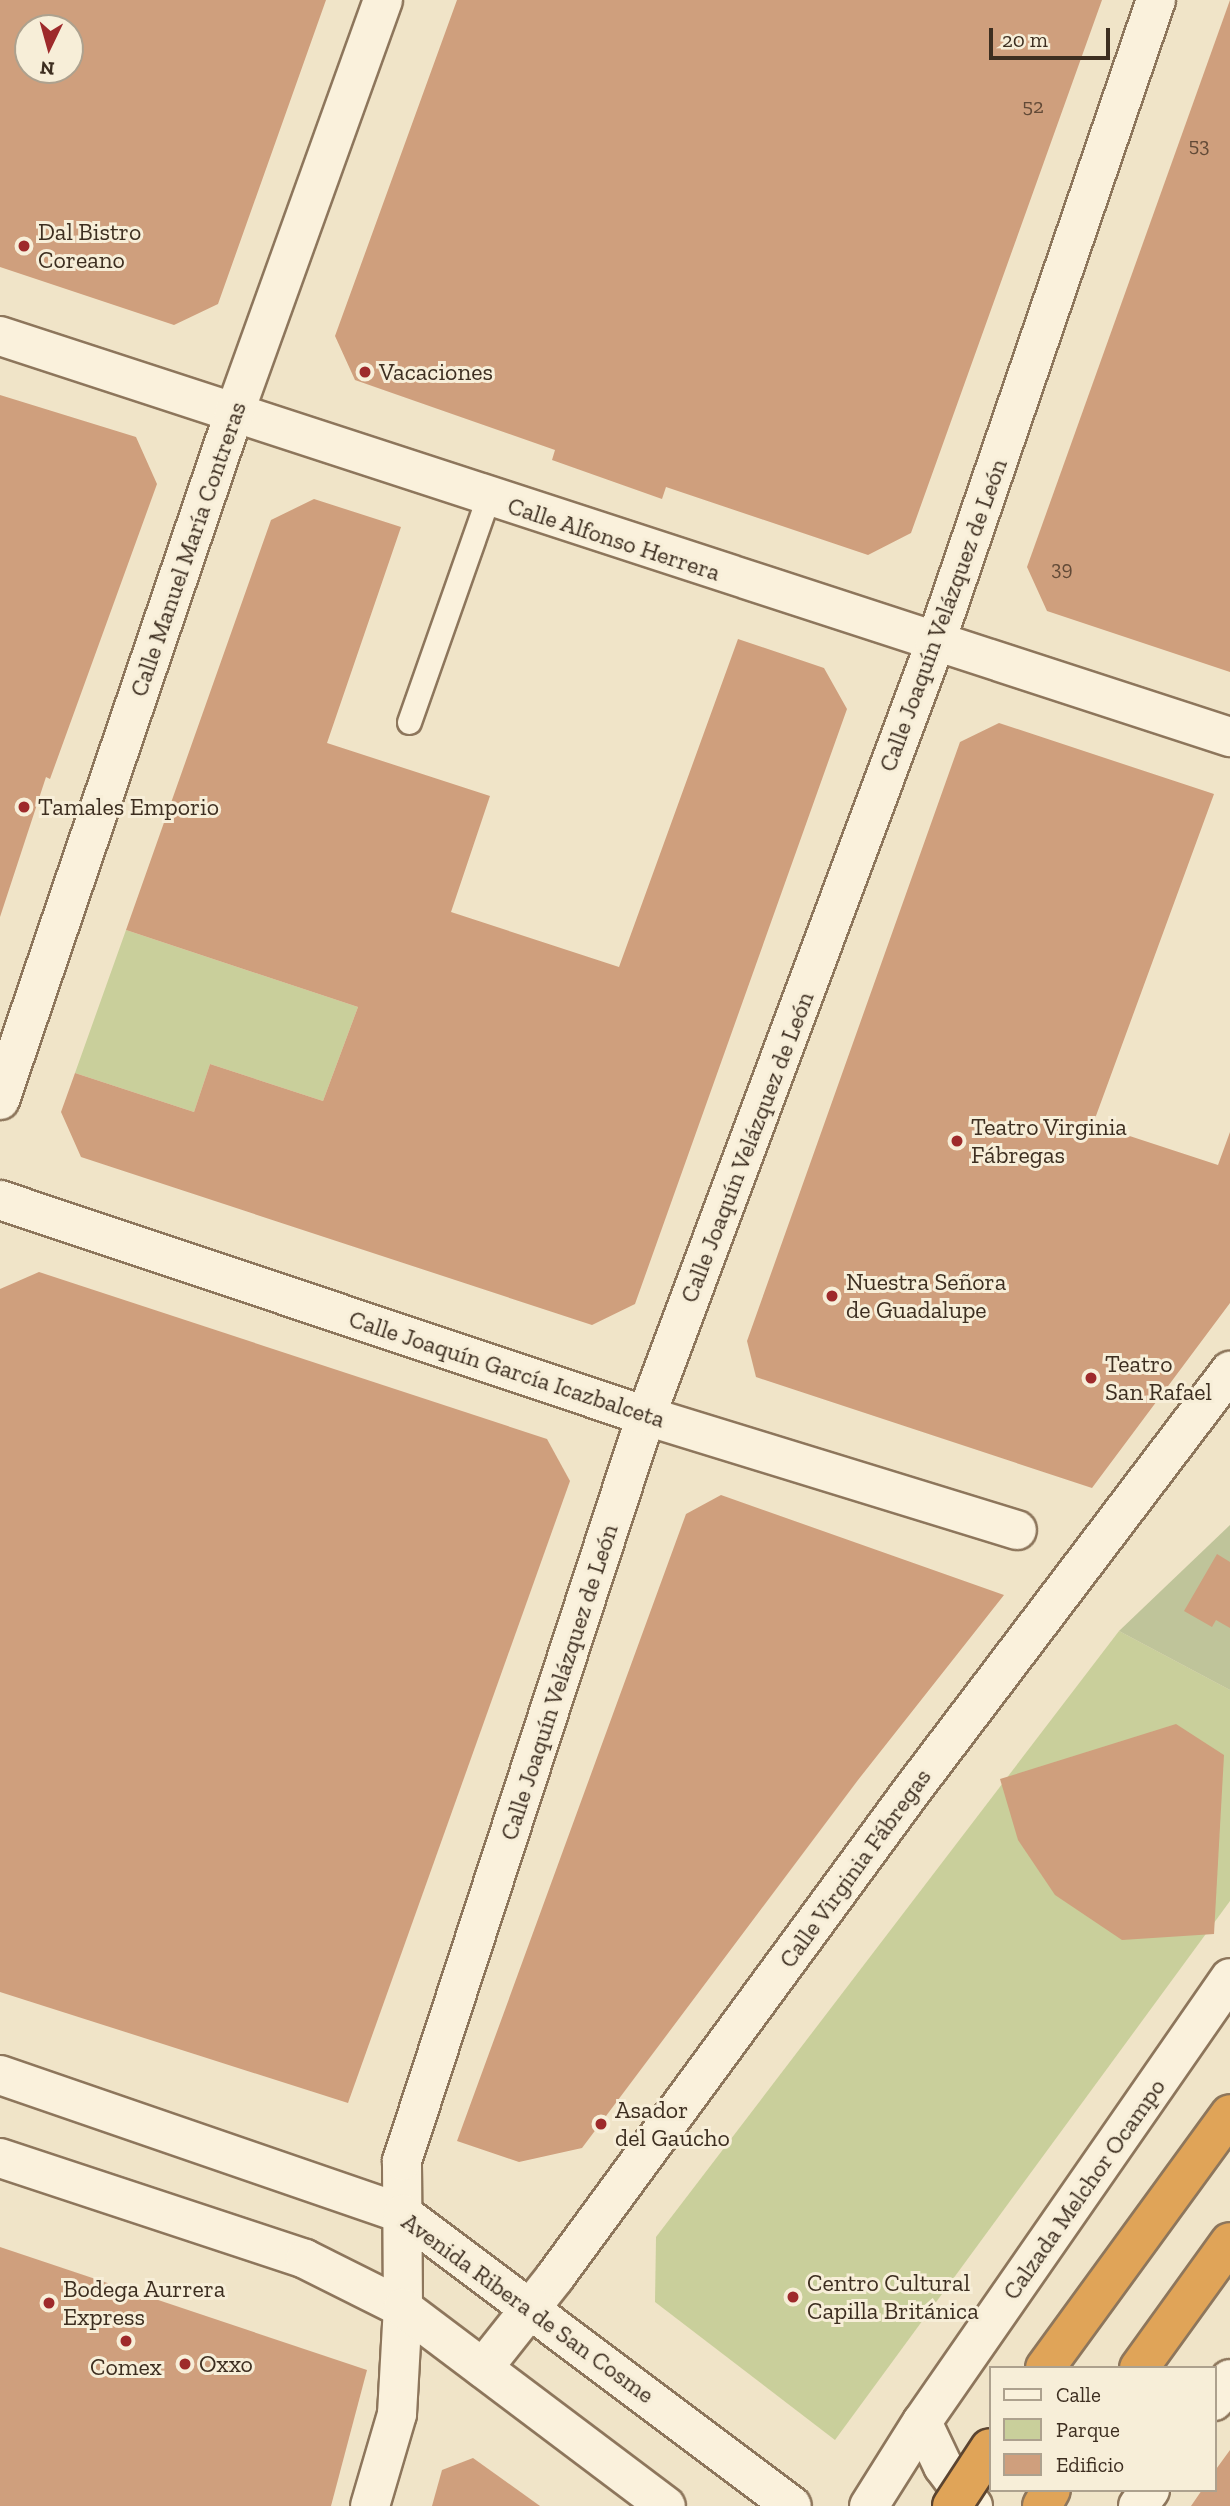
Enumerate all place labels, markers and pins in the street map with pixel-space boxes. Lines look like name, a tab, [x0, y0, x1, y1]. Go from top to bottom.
place label: Dal Bistro Coreano	[38, 218, 141, 274]
marker: Dal Bistro Coreano	[16, 238, 32, 254]
place label: Vacaciones	[379, 358, 493, 386]
marker: Vacaciones	[357, 364, 373, 380]
place label: Tamales Emporio	[38, 793, 219, 821]
marker: Tamales Emporio	[16, 799, 32, 815]
place label: Teatro Virginia Fábregas	[971, 1113, 1128, 1169]
marker: Teatro Virginia Fábregas	[949, 1133, 965, 1149]
place label: Nuestra Señora de Guadalupe	[846, 1268, 1006, 1324]
marker: Nuestra Señora de Guadalupe	[824, 1288, 840, 1304]
place label: Teatro San Rafael	[1105, 1350, 1212, 1406]
marker: Teatro San Rafael	[1083, 1370, 1099, 1386]
place label: Asador del Gaucho	[615, 2096, 730, 2152]
marker: Asador del Gaucho	[593, 2116, 609, 2132]
place label: Centro Cultural Capilla Británica	[807, 2269, 979, 2325]
place label: Bodega Aurrera Express	[63, 2275, 226, 2331]
marker: Centro Cultural Capilla Británica	[785, 2289, 801, 2305]
marker: Bodega Aurrera Express	[41, 2295, 57, 2311]
marker: Comex	[118, 2333, 134, 2349]
place label: Oxxo	[199, 2350, 253, 2378]
place label: Comex	[90, 2353, 162, 2381]
marker: Oxxo	[177, 2356, 193, 2372]

